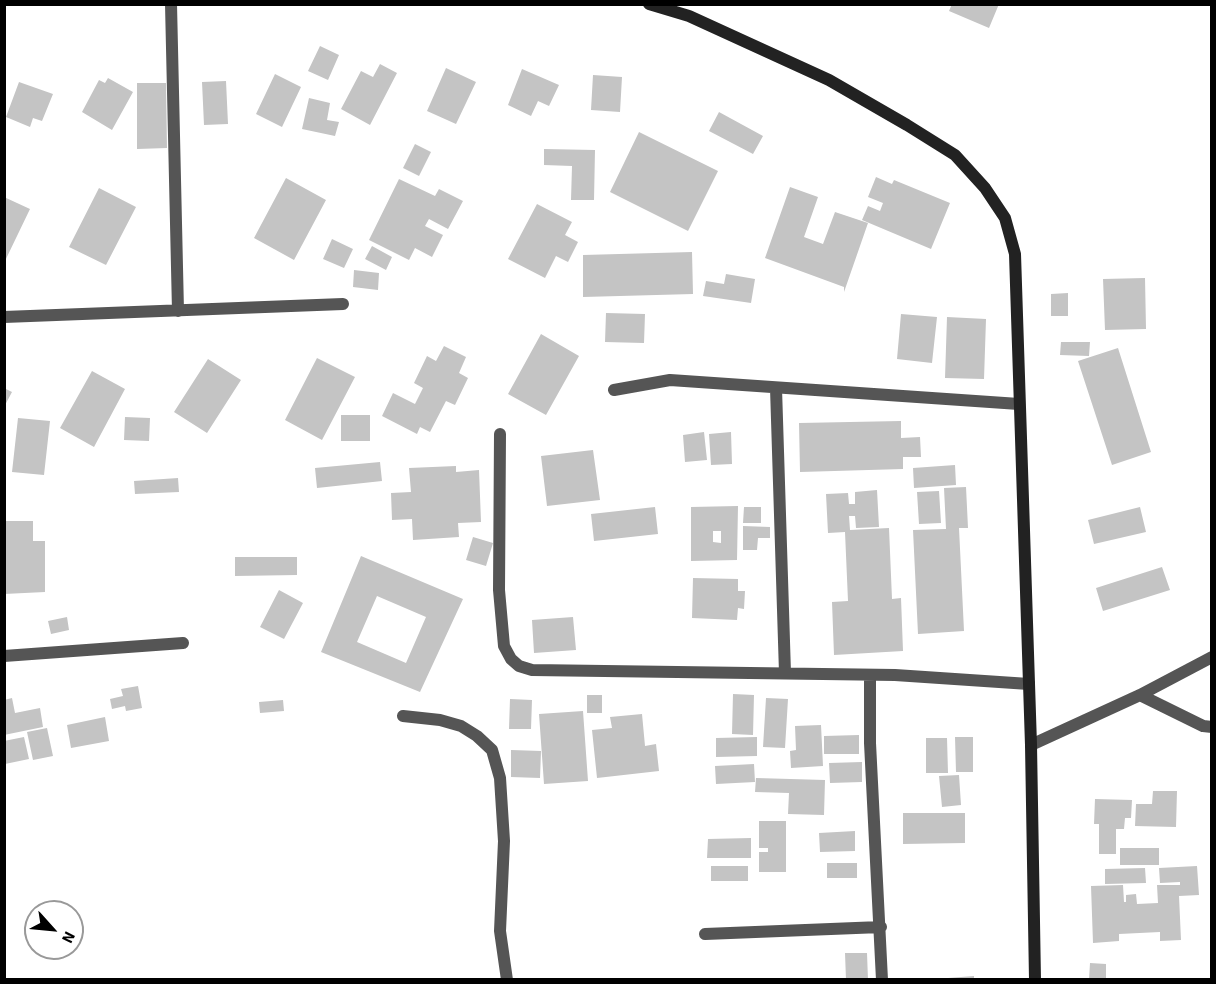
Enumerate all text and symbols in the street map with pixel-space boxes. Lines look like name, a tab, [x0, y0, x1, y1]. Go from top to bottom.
north arrow	[24, 900, 84, 960]
text: N	[56, 928, 80, 947]

